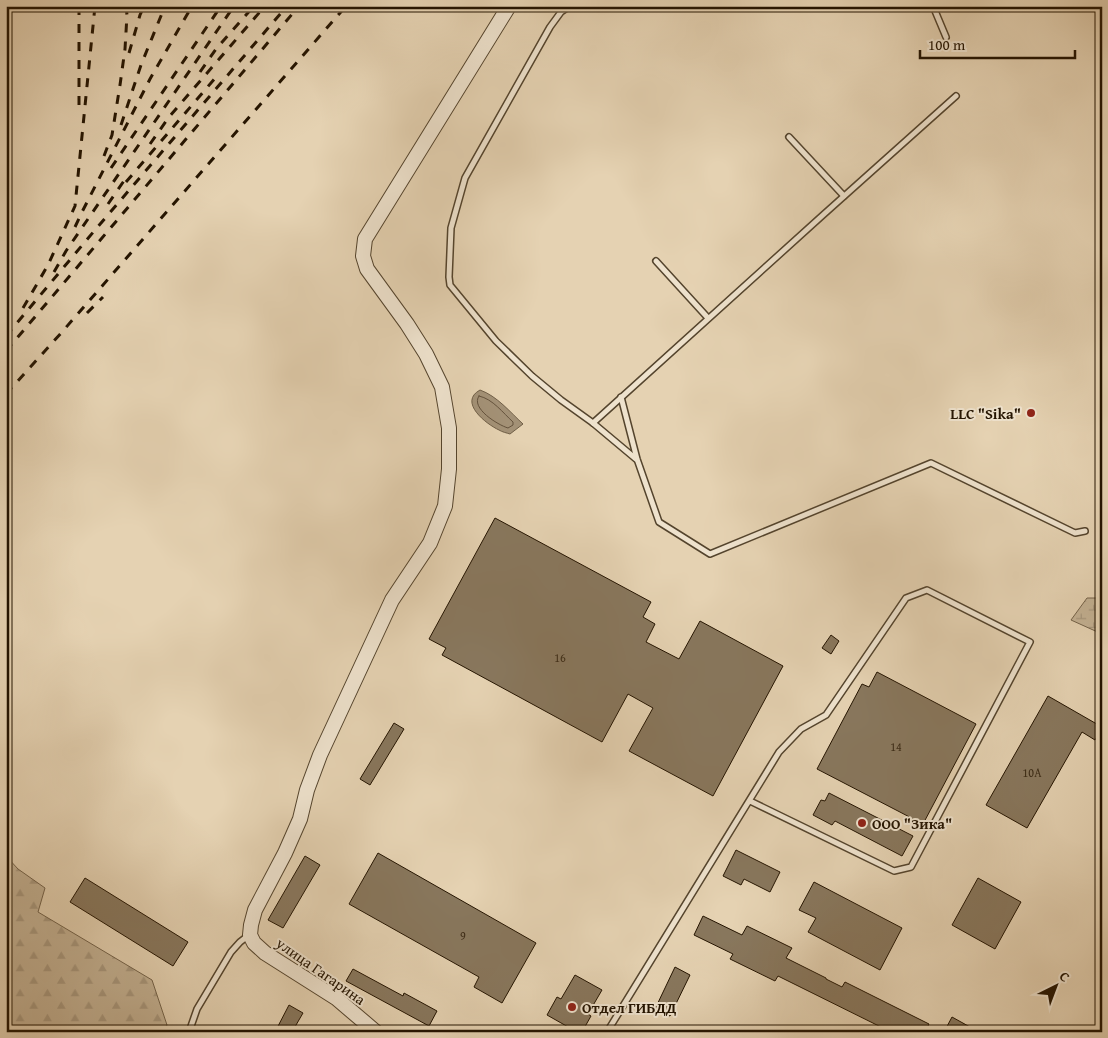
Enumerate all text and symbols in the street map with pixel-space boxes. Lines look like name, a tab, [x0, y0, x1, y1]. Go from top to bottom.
scale bar	[920, 28, 1076, 60]
text: 100 m	[928, 34, 966, 55]
place label: LLC "Sika"	[950, 403, 1021, 424]
marker: LLC "Sika"	[1025, 407, 1037, 419]
house number: 16	[554, 649, 566, 666]
house number: 14	[890, 738, 902, 755]
house number: 10А	[1023, 764, 1042, 781]
place label: ООО "Зика"	[872, 813, 952, 834]
marker: ООО "Зика"	[856, 817, 868, 829]
house number: 9	[460, 927, 466, 944]
street label: улица Гагарина	[271, 932, 371, 1010]
north arrow	[1030, 960, 1080, 1010]
text: С	[1055, 966, 1074, 986]
place label: Отдел ГИБДД	[582, 997, 677, 1018]
marker: Отдел ГИБДД	[566, 1001, 578, 1013]

